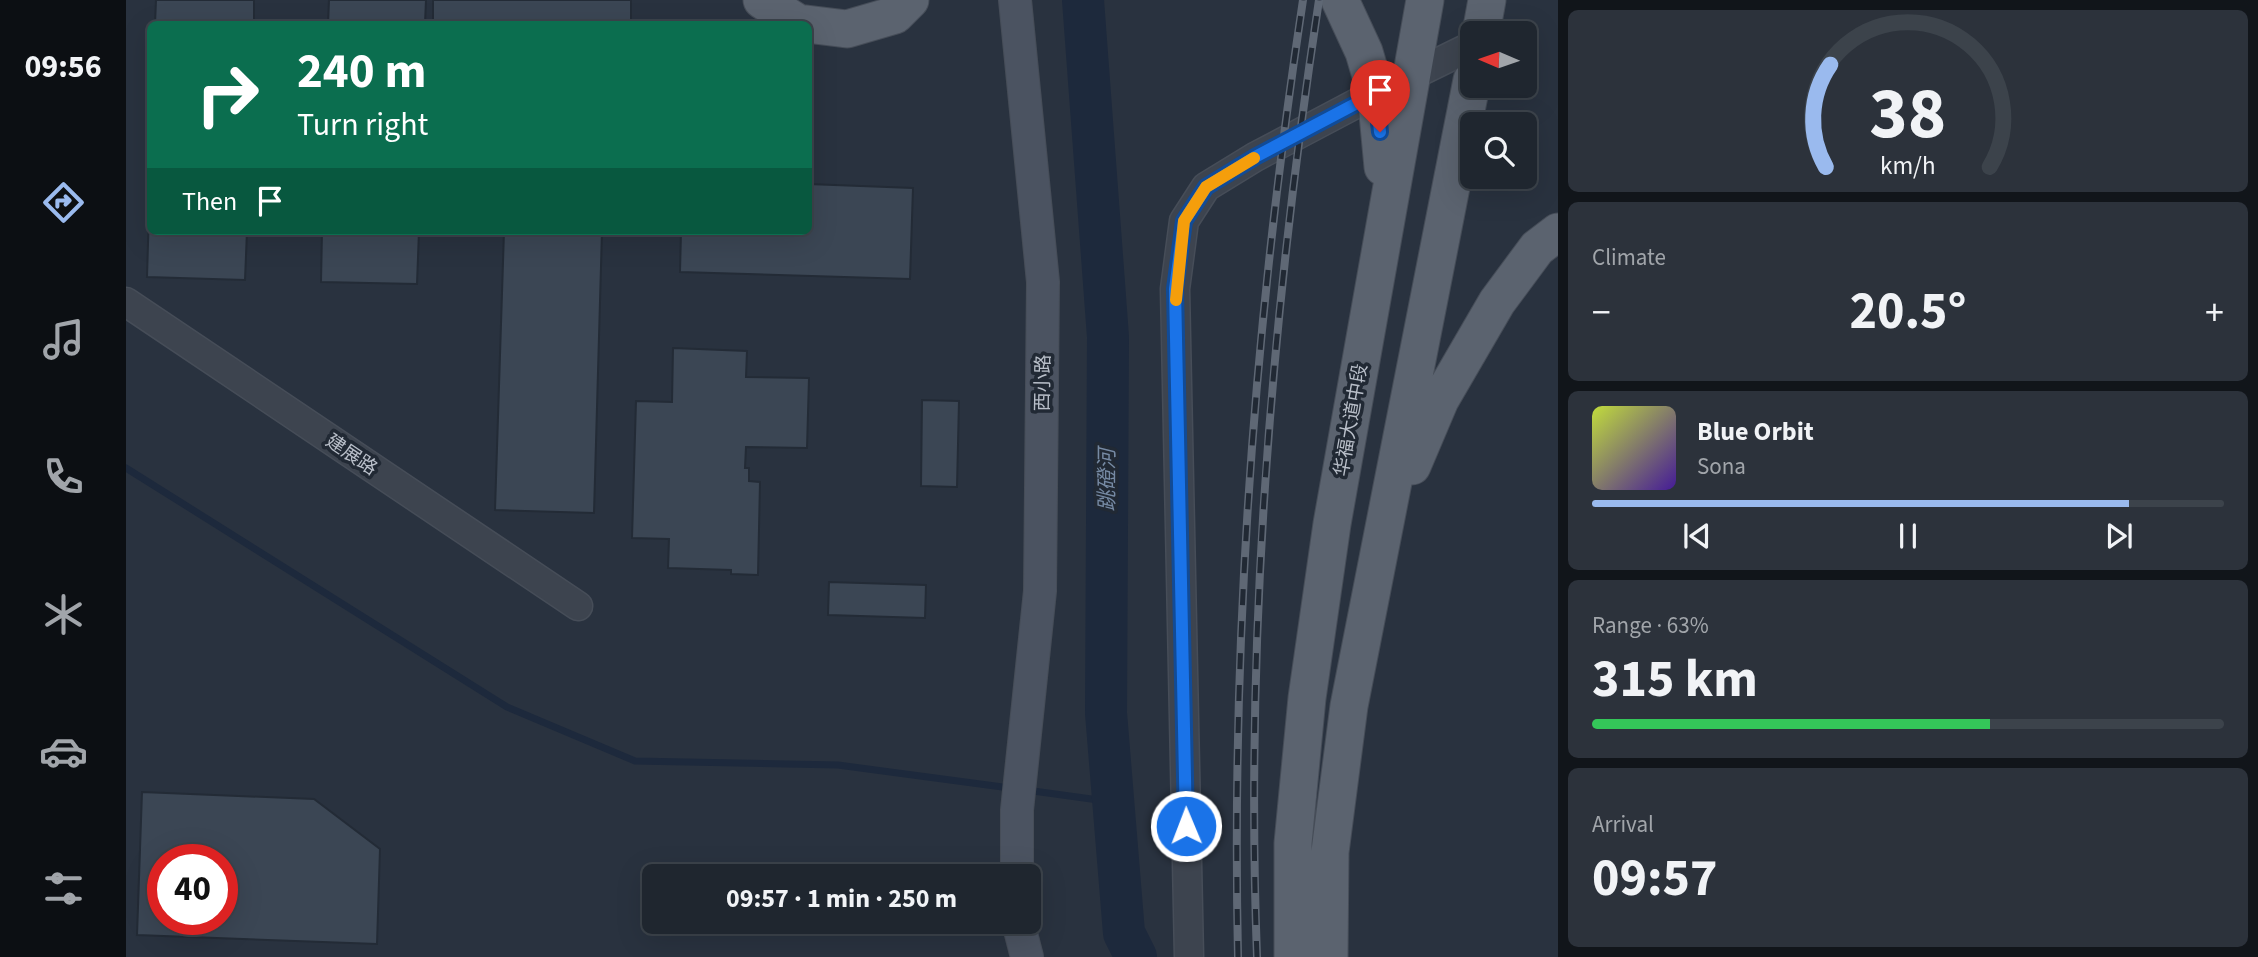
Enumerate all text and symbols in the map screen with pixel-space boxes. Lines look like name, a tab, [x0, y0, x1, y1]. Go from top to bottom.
north arrow	[1460, 21, 1536, 98]
map controls	[1460, 21, 1537, 189]
text: 240 m	[297, 37, 426, 107]
text: 09:56	[24, 44, 102, 90]
icon: right	[182, 49, 273, 140]
pin	[1350, 60, 1410, 132]
text: 38	[1870, 62, 1946, 166]
icon: arrive	[1361, 71, 1399, 109]
text: Turn right	[297, 102, 428, 148]
button: search	[1460, 112, 1537, 189]
text: km/h	[1880, 148, 1936, 184]
icon: directions	[39, 178, 88, 227]
icon: arrive	[251, 182, 289, 220]
text: Then	[182, 183, 237, 220]
text: Climate	[1592, 241, 1666, 274]
text: 20.5°	[1850, 275, 1966, 349]
text: −	[1592, 286, 1611, 340]
text: +	[2205, 286, 2224, 340]
icon: music	[39, 315, 88, 364]
street label: 西小路	[1030, 354, 1057, 412]
street label: 华福大道中段	[1328, 362, 1375, 479]
text: Blue Orbit	[1697, 413, 1814, 450]
street label: 建展路	[320, 428, 382, 482]
water label: 跳磴河	[1092, 445, 1122, 512]
text: Sona	[1697, 450, 1746, 483]
icon: phone	[39, 452, 88, 501]
icon: previous	[1678, 517, 1716, 555]
icon: pause	[1889, 517, 1927, 555]
icon: next	[2100, 517, 2138, 555]
icon: climate	[39, 590, 88, 639]
text: Range · 63%	[1592, 609, 1709, 642]
text: 315 km	[1592, 643, 1758, 717]
icon: car	[39, 727, 88, 776]
position arrow	[1149, 789, 1223, 863]
text: Arrival	[1592, 808, 1654, 841]
text: 09:57	[1592, 842, 1717, 916]
speed limit sign: 40	[147, 844, 238, 935]
icon: filters	[39, 864, 88, 913]
text: 09:57 · 1 min · 250 m	[726, 880, 957, 917]

